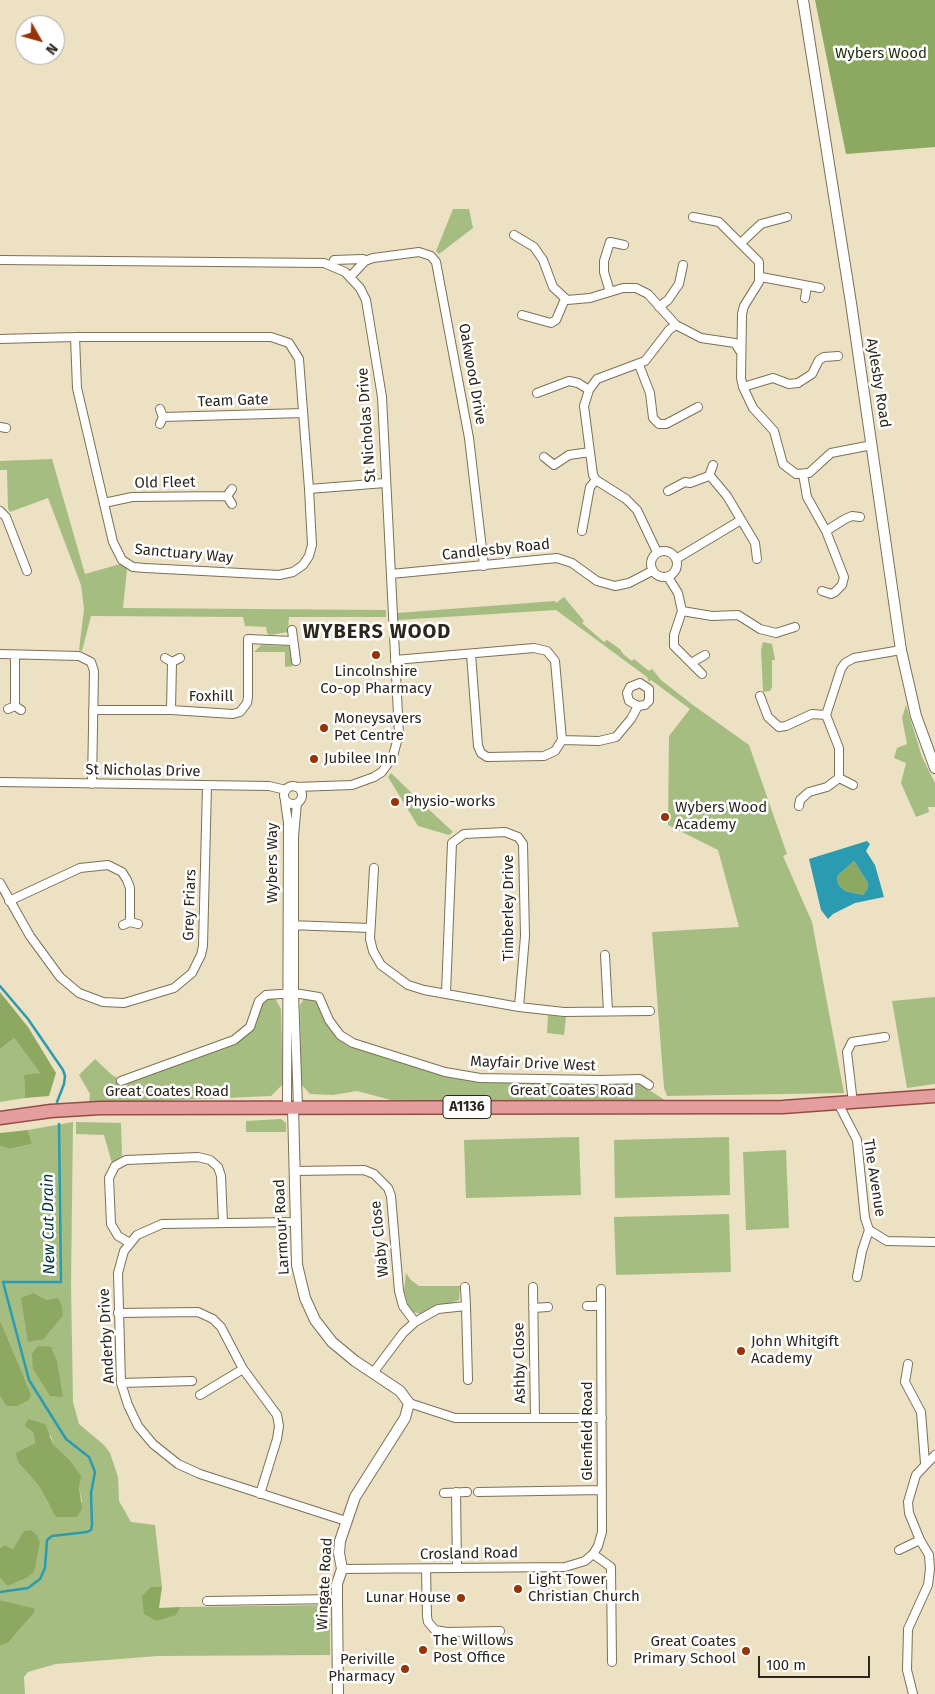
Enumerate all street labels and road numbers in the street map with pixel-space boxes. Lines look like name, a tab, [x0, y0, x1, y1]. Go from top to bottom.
street label: Oakwood Drive	[454, 322, 490, 426]
street label: Aylesby Road	[862, 337, 894, 429]
street label: St Nicholas Drive	[354, 367, 380, 483]
street label: Team Gate	[197, 391, 269, 411]
street label: Old Fleet	[134, 473, 196, 493]
street label: Candlesby Road	[441, 535, 551, 565]
street label: Sanctuary Way	[134, 541, 234, 567]
street label: Foxhill	[189, 688, 233, 706]
street label: St Nicholas Drive	[85, 761, 201, 781]
street label: Wybers Way	[264, 823, 282, 903]
street label: Timberley Drive	[500, 855, 518, 961]
street label: Grey Friars	[180, 869, 200, 941]
street label: Mayfair Drive West	[470, 1053, 596, 1075]
street label: Great Coates Road	[510, 1082, 634, 1100]
street label: Great Coates Road	[105, 1083, 229, 1101]
road number: A1136	[443, 1096, 491, 1118]
street label: The Avenue	[859, 1138, 889, 1218]
street label: Larmour Road	[271, 1179, 293, 1275]
street label: Waby Close	[367, 1200, 393, 1278]
street label: Anderby Drive	[96, 1288, 118, 1384]
street label: Ashby Close	[510, 1322, 530, 1404]
street label: Glenfield Road	[579, 1381, 597, 1481]
street label: Wingate Road	[314, 1537, 336, 1631]
street label: Crosland Road	[420, 1544, 518, 1564]

